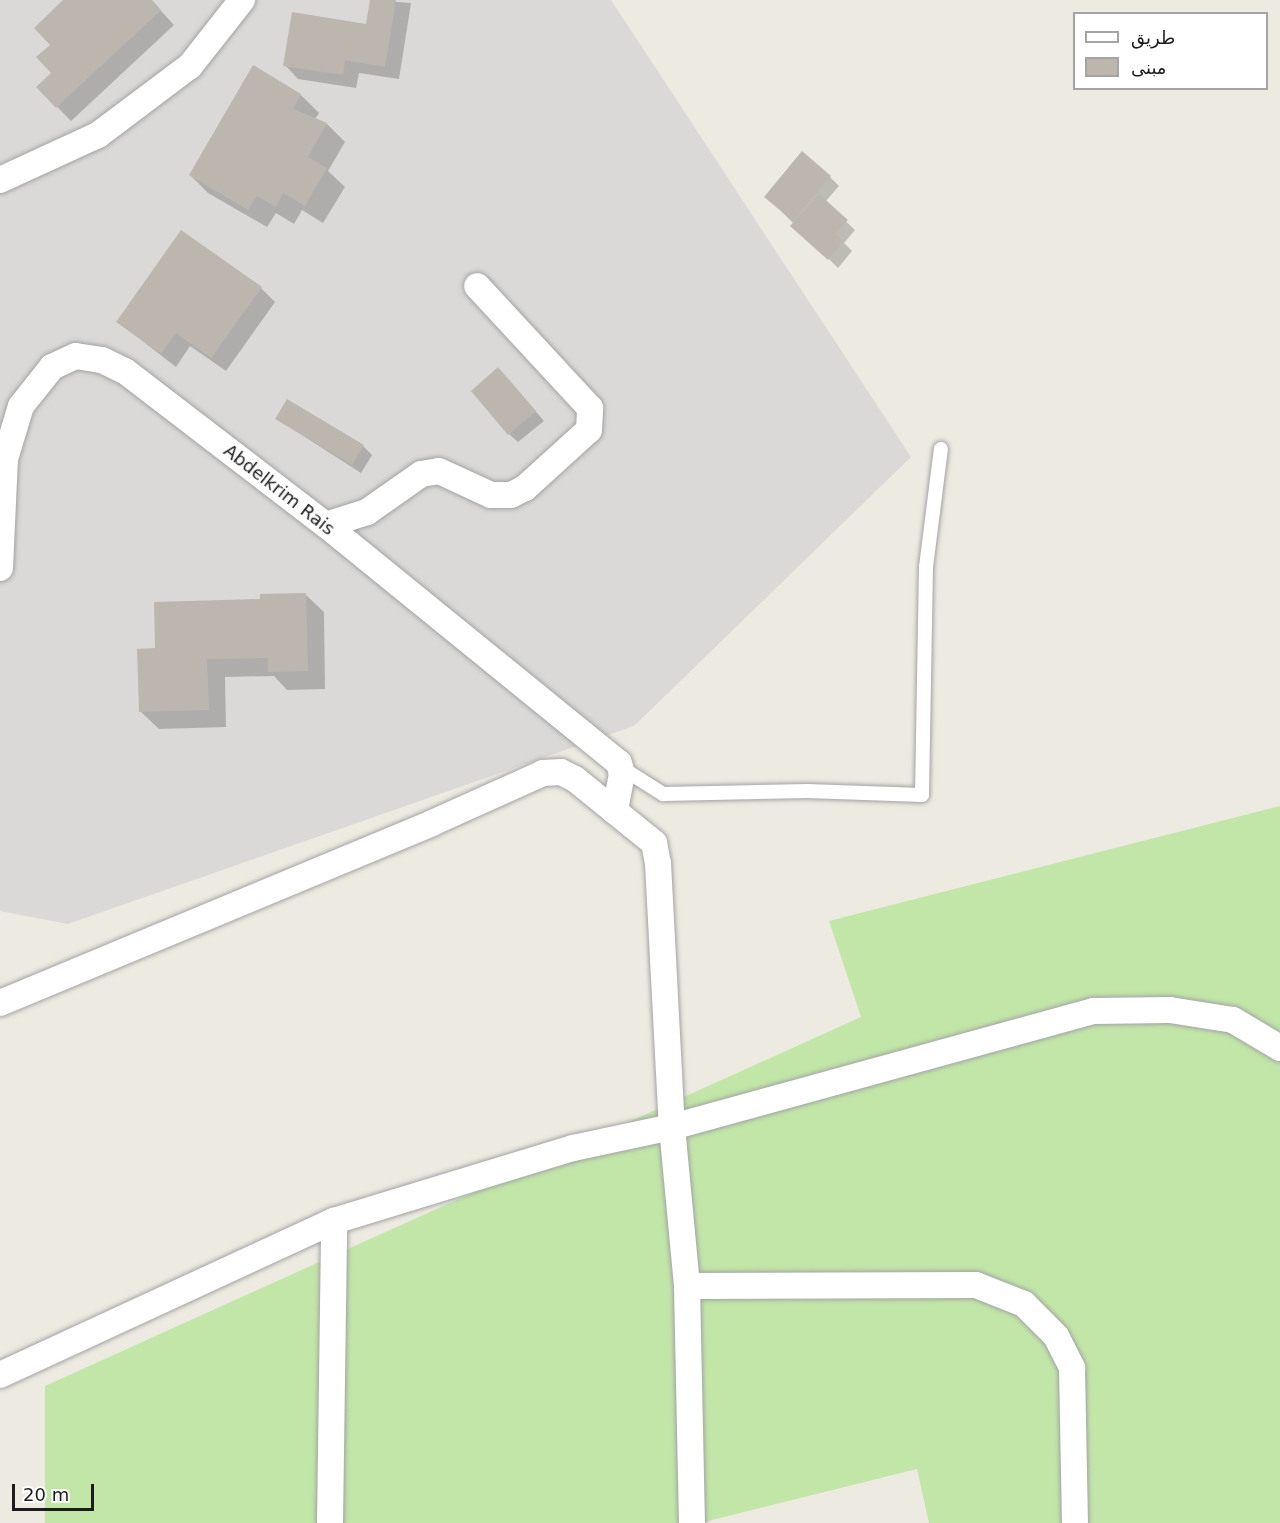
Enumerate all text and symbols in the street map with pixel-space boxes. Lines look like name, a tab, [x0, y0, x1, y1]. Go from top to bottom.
legend	[1073, 12, 1268, 90]
text: طريق	[1131, 27, 1175, 48]
text: مبنى	[1131, 57, 1167, 78]
street label: Abdelkrim Rais	[219, 440, 339, 540]
scale bar	[15, 1472, 98, 1510]
text: 20 m	[23, 1484, 69, 1505]

